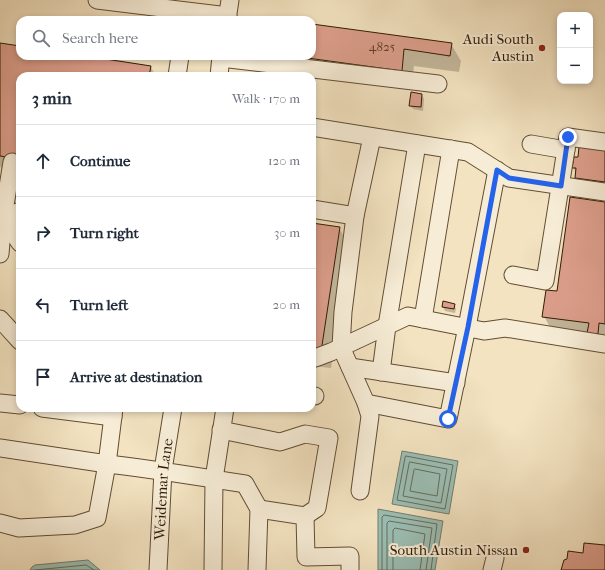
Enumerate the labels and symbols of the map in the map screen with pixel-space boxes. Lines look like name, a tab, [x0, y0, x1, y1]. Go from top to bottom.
place label: Audi South Austin	[462, 30, 535, 65]
house number: 4825	[369, 39, 396, 54]
marker: Audi South Austin	[537, 43, 547, 53]
route end	[559, 128, 577, 146]
route start	[439, 410, 457, 428]
street label: Weidemar Lane	[150, 436, 177, 542]
place label: South Austin Nissan	[390, 541, 518, 559]
marker: South Austin Nissan	[521, 545, 531, 555]

